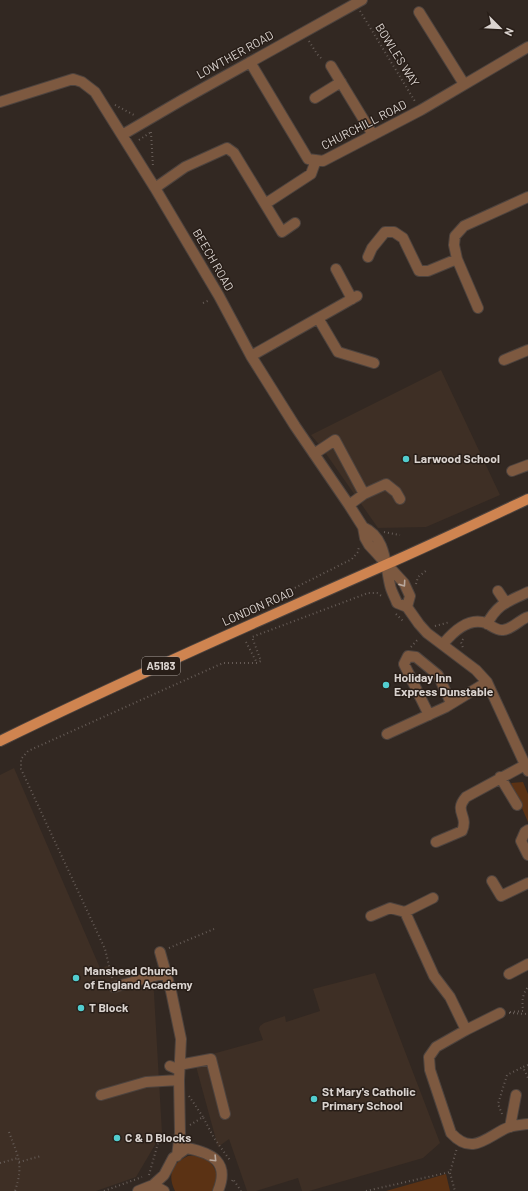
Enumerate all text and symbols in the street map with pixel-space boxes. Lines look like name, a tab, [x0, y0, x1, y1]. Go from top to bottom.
north arrow	[480, 8, 520, 48]
street label: BOWLES WAY	[373, 20, 423, 89]
text: N	[502, 26, 517, 38]
street label: LOWTHER ROAD	[194, 27, 275, 81]
street label: CHURCHILL ROAD	[318, 97, 409, 152]
street label: BEECH ROAD	[191, 226, 237, 293]
place label: Larwood School	[414, 451, 500, 465]
marker: Larwood School	[401, 454, 411, 464]
one-way arrow	[398, 580, 406, 587]
street label: LONDON ROAD	[220, 584, 296, 628]
road number: A5183	[142, 657, 180, 675]
place label: Holiday Inn Express Dunstable	[394, 670, 494, 698]
marker: Holiday Inn Express Dunstable	[381, 680, 391, 690]
place label: Manshead Church of England Academy	[84, 963, 193, 991]
marker: Manshead Church of England Academy	[71, 973, 81, 983]
place label: T Block	[89, 1000, 129, 1014]
marker: T Block	[76, 1003, 86, 1013]
place label: St Mary's Catholic Primary School	[322, 1084, 416, 1112]
marker: St Mary's Catholic Primary School	[309, 1094, 319, 1104]
place label: C & D Blocks	[125, 1130, 191, 1144]
marker: C & D Blocks	[112, 1133, 122, 1143]
one-way arrow	[209, 1154, 216, 1162]

